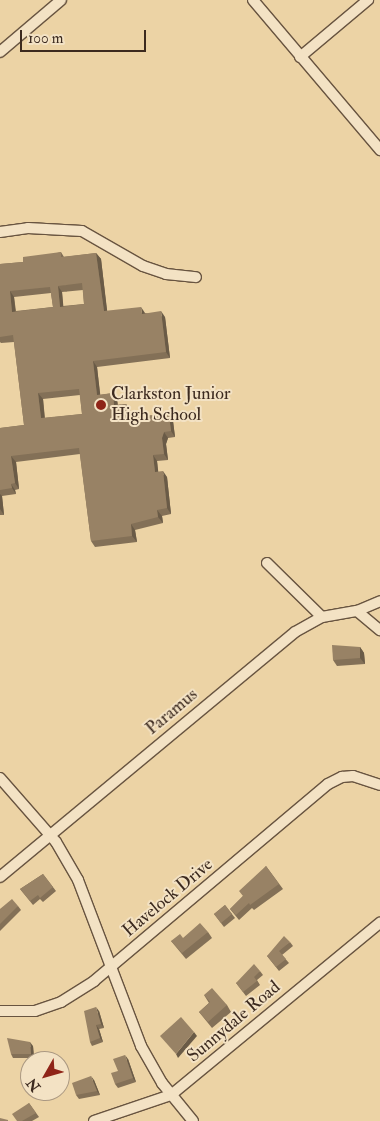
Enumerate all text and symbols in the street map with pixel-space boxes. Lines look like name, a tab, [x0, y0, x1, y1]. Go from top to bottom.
scale bar	[22, 20, 149, 52]
text: 100 m	[28, 29, 63, 48]
place label: Clarkston Junior High School	[111, 384, 231, 426]
marker: Clarkston Junior High School	[95, 399, 107, 411]
street label: Paramus	[142, 684, 202, 740]
street label: Havelock Drive	[119, 854, 217, 942]
street label: Sunnydale Road	[183, 977, 285, 1067]
north arrow	[20, 1051, 70, 1101]
text: N	[23, 1075, 44, 1095]

